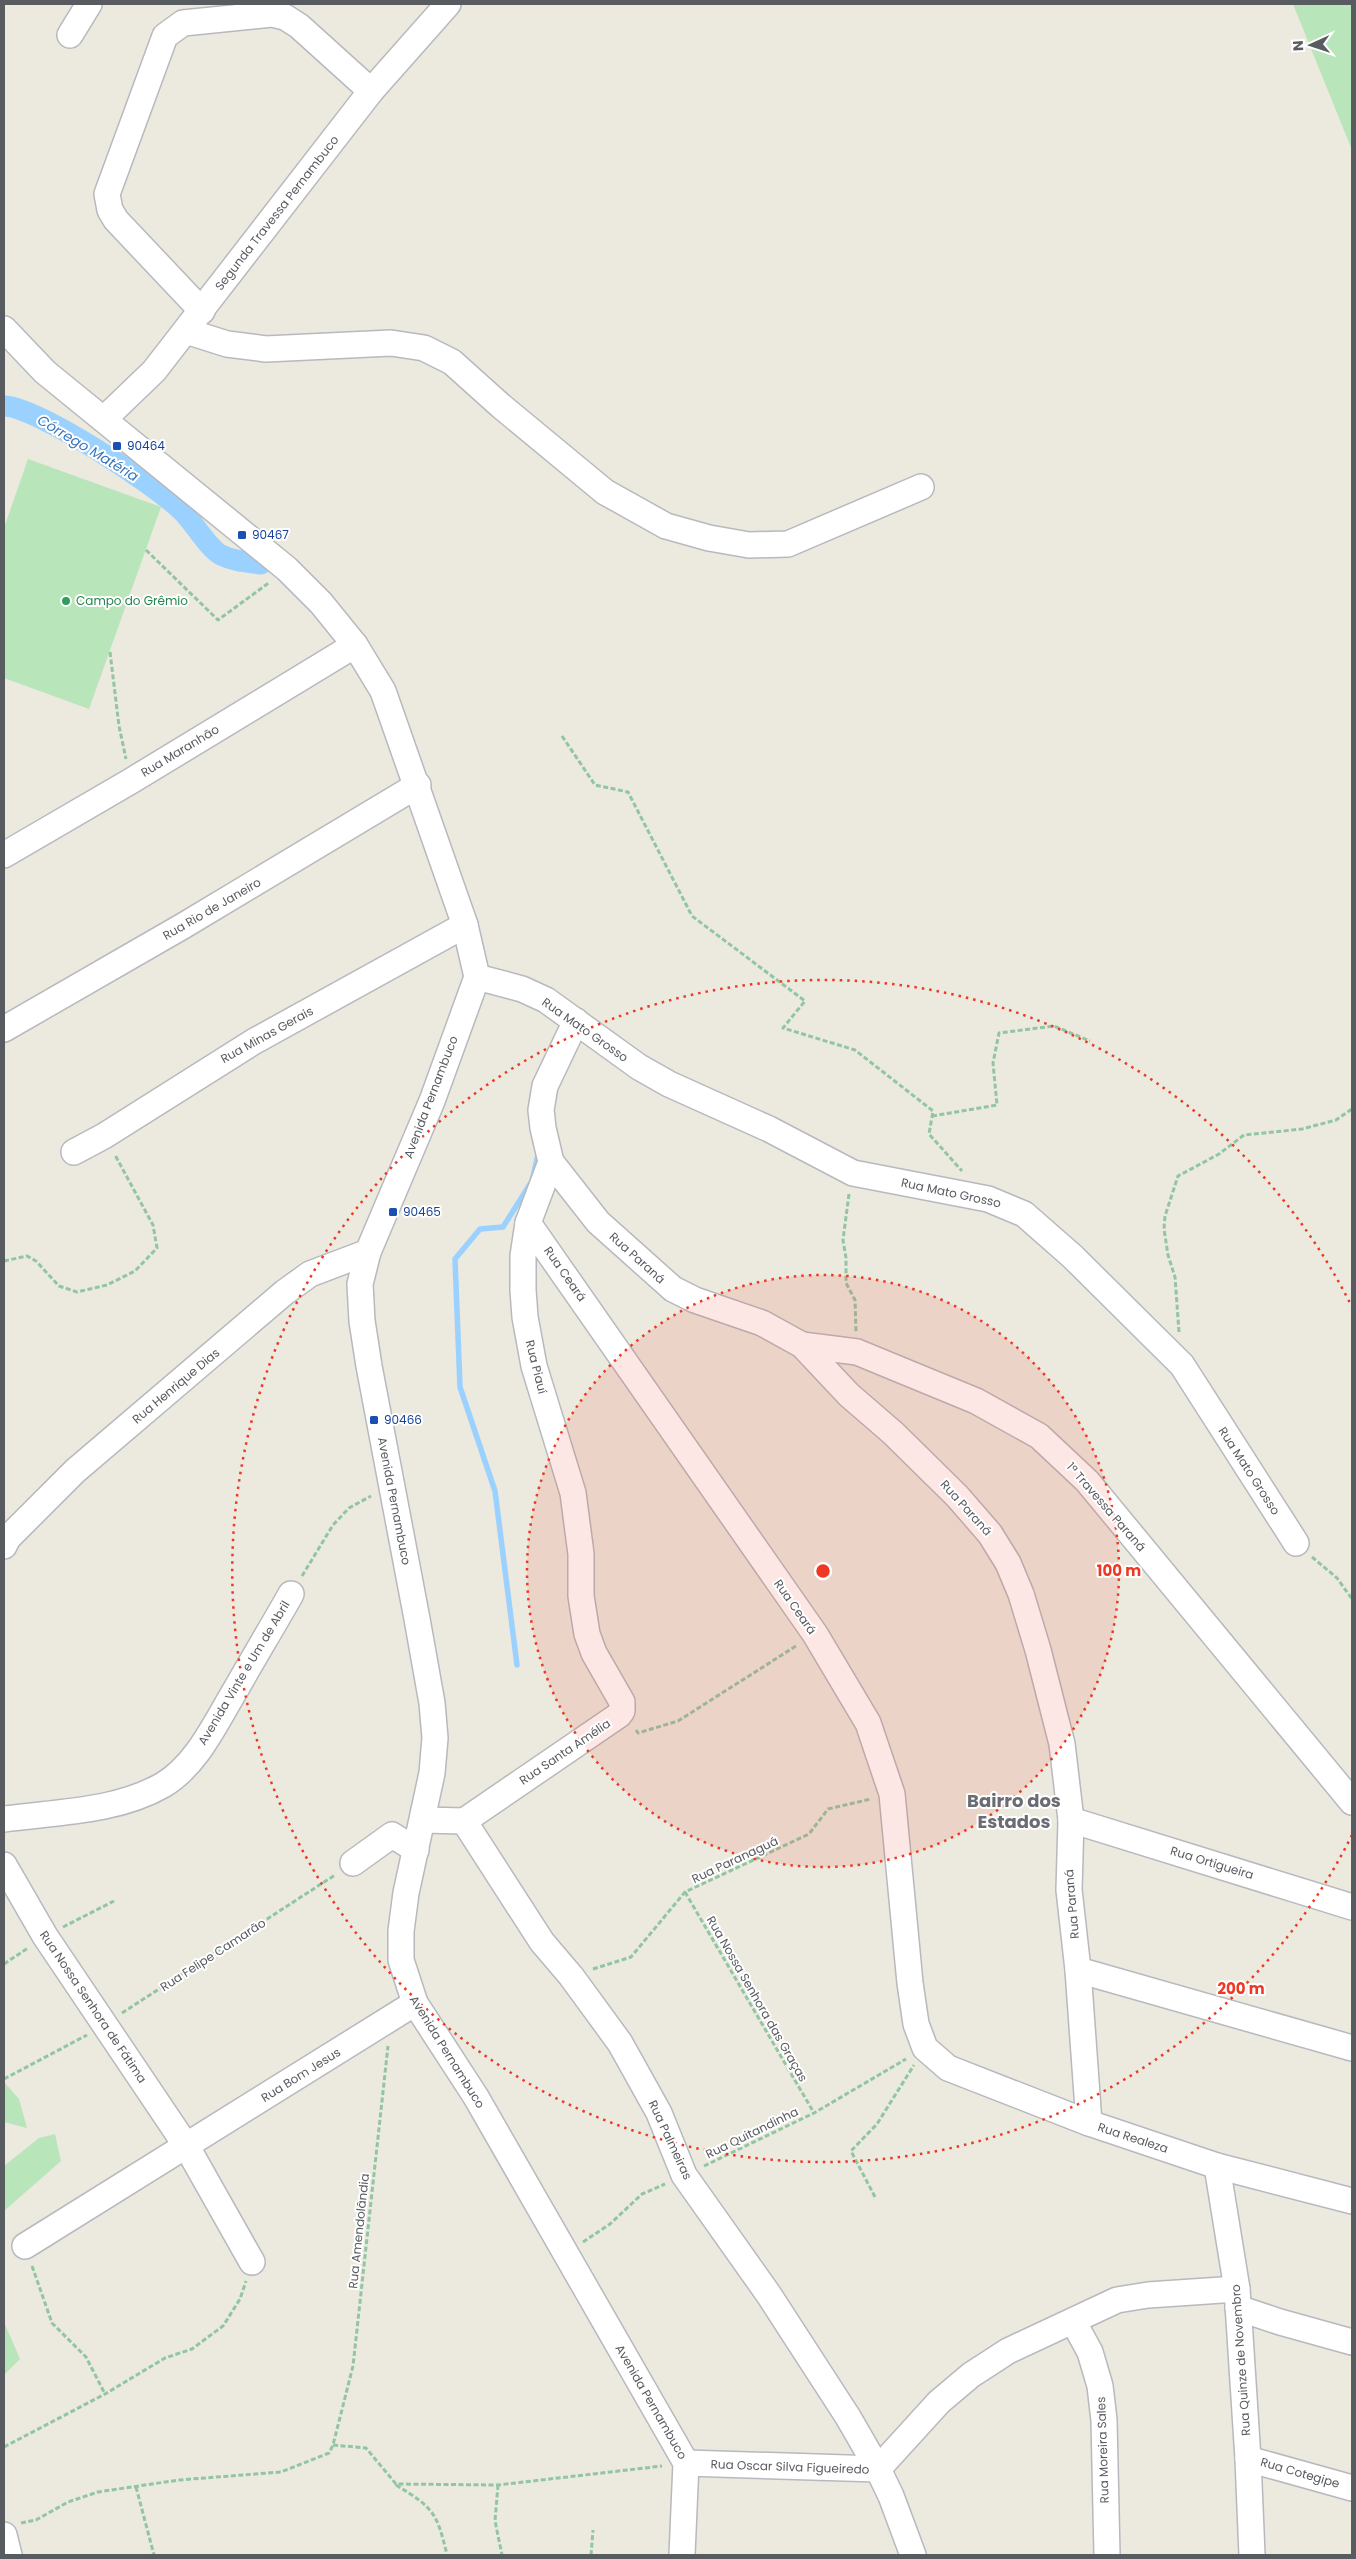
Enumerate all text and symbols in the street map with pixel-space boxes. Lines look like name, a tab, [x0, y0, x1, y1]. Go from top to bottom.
north arrow	[1286, 20, 1336, 70]
text: N	[1288, 40, 1308, 51]
street label: Segunda Travessa Pernambuco	[211, 131, 343, 294]
water label: Córrego Matéria	[34, 410, 143, 486]
place label: 90464	[127, 437, 165, 454]
marker: 90464	[111, 440, 123, 452]
place label: 90467	[252, 526, 289, 543]
marker: 90467	[236, 529, 248, 541]
place label: Campo do Grêmio	[76, 592, 188, 609]
marker: Campo do Grêmio	[60, 595, 72, 607]
street label: Rua Maranhão	[137, 720, 222, 781]
street label: Rua Rio de Janeiro	[159, 873, 264, 944]
street label: Rua Mato Grosso	[539, 993, 632, 1066]
street label: Rua Minas Gerais	[217, 1002, 316, 1067]
street label: Avenida Pernambuco	[399, 1033, 462, 1161]
street label: Rua Mato Grosso	[900, 1174, 1003, 1211]
place label: 90465	[403, 1203, 441, 1220]
marker: 90465	[387, 1206, 399, 1218]
street label: Rua Paraná	[606, 1228, 669, 1287]
street label: Rua Ceará	[540, 1243, 591, 1305]
street label: Rua Piauí	[522, 1338, 551, 1396]
street label: Rua Henrique Dias	[128, 1344, 223, 1427]
place label: 90466	[384, 1411, 422, 1428]
marker: 90466	[368, 1414, 380, 1426]
street label: Rua Mato Grosso	[1215, 1423, 1284, 1518]
street label: Avenida Pernambuco	[374, 1435, 415, 1567]
street label: 1ª Travessa Paraná	[1063, 1458, 1150, 1555]
street label: Rua Paraná	[937, 1476, 996, 1539]
text: 100 m	[1097, 1560, 1141, 1581]
centre of rings	[814, 1562, 832, 1580]
street label: Rua Ceará	[770, 1576, 821, 1638]
street label: Avenida Vinte e Um de Abril	[194, 1597, 294, 1748]
street label: Rua Santa Amélia	[516, 1715, 614, 1788]
district label: Bairro dos Estados	[967, 1788, 1061, 1834]
street label: Rua Paranaguá	[689, 1832, 781, 1887]
street label: Rua Ortigueira	[1168, 1842, 1256, 1883]
street label: Rua Paraná	[1060, 1869, 1083, 1940]
street label: Rua Nossa Senhora das Graças	[703, 1913, 812, 2085]
street label: Rua Felipe Camarão	[157, 1914, 269, 1995]
street label: Rua Nossa Senhora de Fátima	[36, 1927, 151, 2086]
text: 200 m	[1217, 1978, 1265, 1999]
street label: Avenida Pernambuco	[406, 1992, 489, 2112]
street label: Rua Bom Jesus	[258, 2043, 344, 2106]
street label: Rua Palmeiras	[645, 2097, 696, 2182]
street label: Rua Quitandinha	[703, 2103, 801, 2162]
street label: Rua Realeza	[1096, 2118, 1171, 2157]
street label: Rua Amendolândia	[344, 2173, 373, 2289]
street label: Rua Quinze de Novembro	[1227, 2283, 1254, 2436]
street label: Avenida Pernambuco	[612, 2341, 691, 2463]
street label: Rua Moreira Sales	[1092, 2396, 1113, 2504]
street label: Rua Cotegipe	[1259, 2453, 1342, 2492]
street label: Rua Oscar Silva Figueiredo	[710, 2455, 870, 2478]

